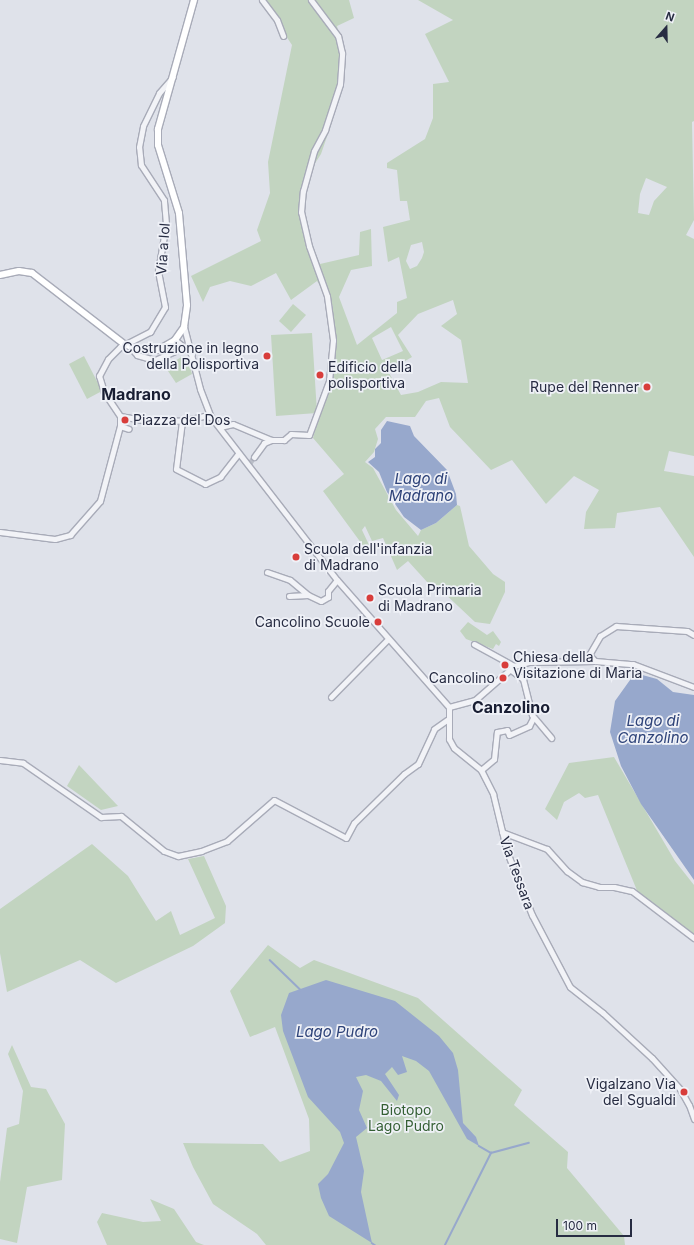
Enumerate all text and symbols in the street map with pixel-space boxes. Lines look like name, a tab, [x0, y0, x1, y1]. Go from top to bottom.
north arrow	[646, 8, 686, 48]
text: N	[664, 9, 676, 25]
street label: Via a Iol	[153, 222, 173, 276]
place label: Costruzione in legno della Polisportiva	[123, 340, 259, 372]
marker: Costruzione in legno della Polisportiva	[262, 351, 272, 361]
place label: Edificio della polisportiva	[328, 359, 412, 392]
marker: Edificio della polisportiva	[315, 370, 325, 380]
place label: Rupe del Renner	[530, 379, 639, 395]
marker: Rupe del Renner	[642, 382, 652, 392]
district label: Madrano	[101, 384, 171, 404]
place label: Piazza del Dos	[133, 412, 230, 428]
marker: Piazza del Dos	[120, 415, 130, 425]
water label: Lago di Madrano	[389, 469, 453, 504]
place label: Scuola dell'infanzia di Madrano	[304, 541, 432, 574]
marker: Scuola dell'infanzia di Madrano	[291, 552, 301, 562]
place label: Scuola Primaria di Madrano	[378, 582, 482, 614]
marker: Scuola Primaria di Madrano	[365, 593, 375, 603]
place label: Cancolino Scuole	[255, 614, 370, 630]
marker: Cancolino Scuole	[373, 617, 383, 627]
place label: Chiesa della Visitazione di Maria	[513, 649, 642, 682]
marker: Chiesa della Visitazione di Maria	[500, 660, 510, 670]
place label: Cancolino	[429, 670, 495, 686]
marker: Cancolino	[498, 673, 508, 683]
district label: Canzolino	[472, 697, 550, 717]
water label: Lago di Canzolino	[617, 711, 689, 746]
street label: Via Tessara	[496, 834, 538, 912]
water label: Lago Pudro	[296, 1023, 378, 1041]
place label: Vigalzano Via del Sgualdi	[586, 1076, 676, 1108]
marker: Vigalzano Via del Sgualdi	[679, 1087, 689, 1097]
park label: Biotopo Lago Pudro	[368, 1102, 444, 1134]
scale bar	[558, 1211, 634, 1237]
text: 100 m	[563, 1218, 597, 1233]

